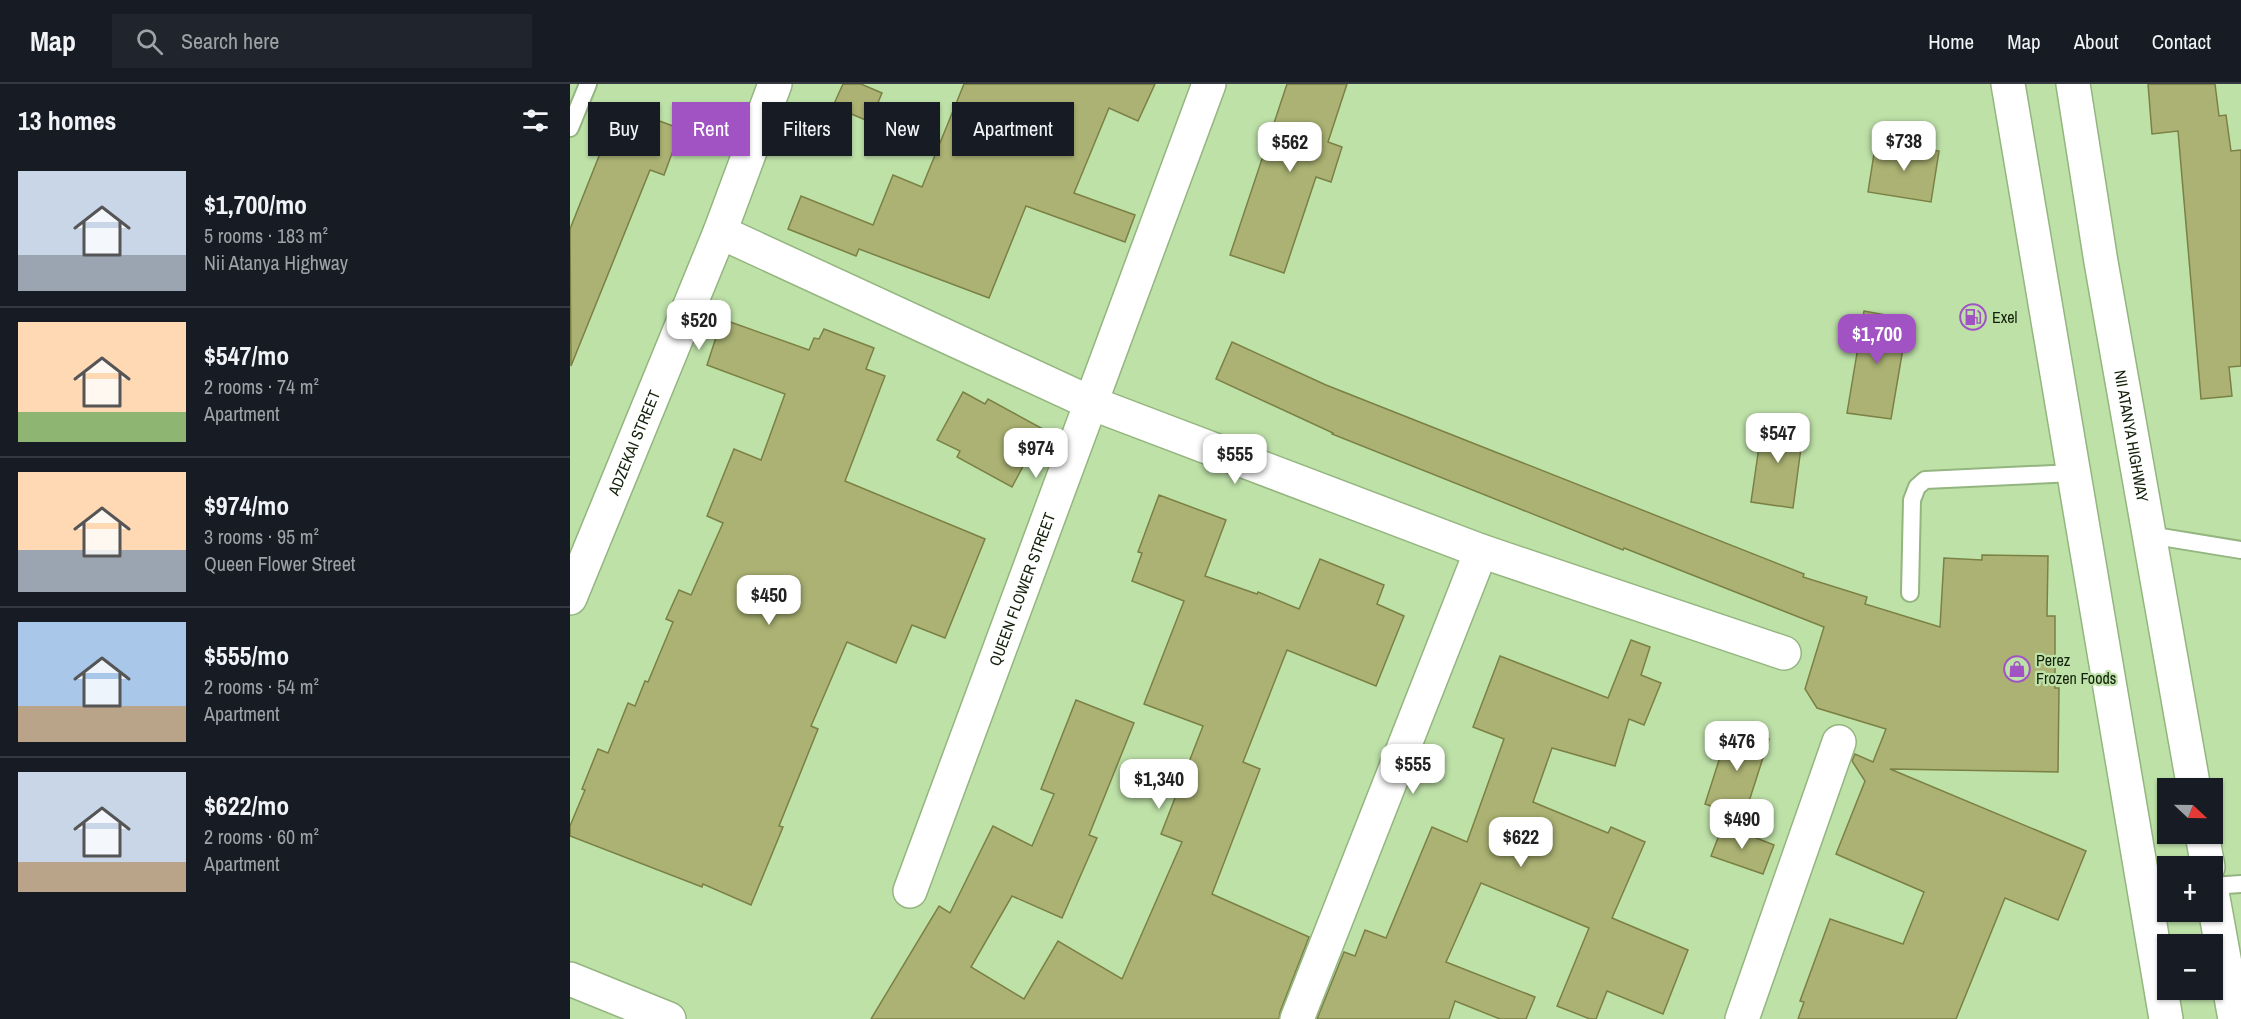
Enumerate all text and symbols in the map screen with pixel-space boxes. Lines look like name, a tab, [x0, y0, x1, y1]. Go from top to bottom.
search box	[112, 14, 532, 68]
text: Map	[30, 22, 76, 60]
icon: search	[133, 25, 166, 58]
text: Search here	[181, 26, 279, 56]
text: Home	[1928, 27, 1974, 56]
text: Map	[2007, 27, 2041, 56]
text: About	[2074, 27, 2119, 56]
text: Contact	[2152, 27, 2211, 56]
chip: Buy	[588, 102, 660, 156]
chip: Rent	[672, 102, 750, 156]
chip: Filters	[762, 102, 852, 156]
chip: New	[864, 102, 940, 156]
chip: Apartment	[952, 102, 1074, 156]
text: 13 homes	[18, 103, 116, 138]
icon: filters	[519, 104, 552, 137]
pin: $738	[1868, 121, 1940, 172]
pin: $562	[1254, 122, 1326, 173]
text: $738	[1886, 127, 1922, 154]
text: $562	[1272, 128, 1308, 155]
text: $1,700/mo	[204, 187, 307, 222]
icon: home	[66, 195, 138, 267]
text: 5 rooms · 183 m²	[204, 222, 328, 249]
text: Nii Atanya Highway	[204, 249, 348, 276]
pin: $520	[663, 300, 735, 351]
fuel station icon: Exel	[1958, 302, 1988, 332]
text: $520	[681, 306, 717, 333]
place label: Exel	[1992, 306, 2018, 328]
pin: $1,700	[1828, 314, 1926, 365]
text: $1,700	[1852, 320, 1902, 347]
text: $547/mo	[204, 338, 289, 373]
icon: home	[66, 346, 138, 418]
street label: NII ATANYA HIGHWAY	[2109, 368, 2154, 504]
text: 2 rooms · 74 m²	[204, 373, 319, 400]
street label: ADZEKAI STREET	[602, 387, 665, 499]
text: Apartment	[204, 400, 280, 427]
pin: $547	[1742, 413, 1814, 464]
text: $547	[1760, 419, 1796, 446]
pin: $974	[1000, 428, 1072, 479]
text: $974	[1018, 434, 1054, 461]
pin: $555	[1199, 434, 1271, 485]
text: $555	[1217, 440, 1253, 467]
text: $974/mo	[204, 488, 289, 523]
icon: home	[66, 496, 138, 568]
street label: QUEEN FLOWER STREET	[983, 509, 1060, 669]
text: 3 rooms · 95 m²	[204, 523, 319, 550]
text: Queen Flower Street	[204, 550, 355, 577]
pin: $450	[733, 575, 805, 626]
text: $450	[751, 581, 787, 608]
text: $555/mo	[204, 638, 289, 673]
icon: home	[66, 646, 138, 718]
place label: Perez Frozen Foods	[2036, 649, 2116, 689]
shop icon: Perez Frozen Foods	[2002, 654, 2032, 684]
text: 2 rooms · 54 m²	[204, 673, 319, 700]
text: Apartment	[204, 700, 280, 727]
pin: $476	[1701, 721, 1773, 772]
text: $476	[1719, 727, 1755, 754]
pin: $555	[1377, 744, 1449, 795]
text: $555	[1395, 750, 1431, 777]
pin: $1,340	[1110, 759, 1208, 810]
text: $1,340	[1134, 765, 1184, 792]
north arrow	[2157, 778, 2223, 844]
map controls	[2157, 778, 2223, 1000]
text: $622/mo	[204, 788, 289, 823]
icon: home	[66, 796, 138, 868]
pin: $490	[1706, 799, 1778, 850]
text: $490	[1724, 805, 1760, 832]
pin: $622	[1485, 817, 1557, 868]
text: 2 rooms · 60 m²	[204, 823, 319, 850]
text: $622	[1503, 823, 1539, 850]
text: Apartment	[204, 850, 280, 877]
button: +	[2157, 856, 2223, 922]
button: −	[2157, 934, 2223, 1000]

